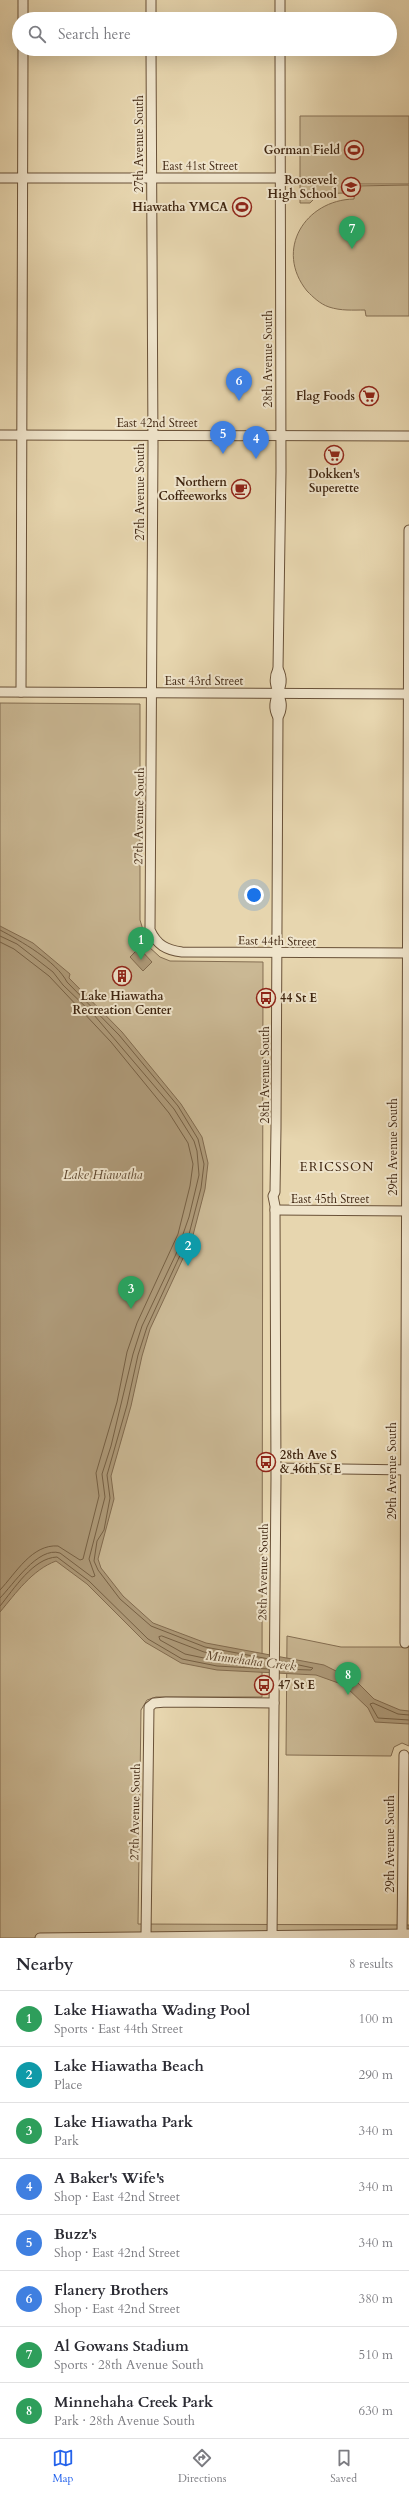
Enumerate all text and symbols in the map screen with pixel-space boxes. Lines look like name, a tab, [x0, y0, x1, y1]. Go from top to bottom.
search box	[12, 12, 397, 56]
icon: search	[26, 23, 48, 45]
text: Search here	[58, 24, 131, 44]
street label: 27th Avenue South	[131, 95, 147, 193]
sports icon: Gorman Field	[343, 139, 365, 161]
place label: Gorman Field	[264, 142, 340, 158]
street label: East 41st Street	[162, 158, 238, 174]
place label: Roosevelt High School	[268, 172, 338, 202]
school or university icon: Roosevelt High School	[340, 176, 362, 198]
sports icon: Hiawatha YMCA	[231, 196, 253, 218]
place label: Hiawatha YMCA	[132, 199, 228, 215]
pin: 7	[339, 216, 365, 249]
street label: 28th Avenue South	[260, 310, 276, 408]
pin: 6	[226, 368, 252, 401]
supermarket icon: Flag Foods	[358, 385, 380, 407]
place label: Flag Foods	[296, 388, 355, 404]
street label: East 42nd Street	[116, 415, 198, 431]
pin: 5	[210, 421, 236, 454]
pin: 4	[243, 426, 269, 459]
street label: 27th Avenue South	[132, 443, 148, 541]
supermarket icon: Dokken's Superette	[323, 444, 345, 466]
place label: Dokken's Superette	[308, 466, 360, 496]
place label: Northern Coffeeworks	[158, 474, 227, 504]
cafe icon: Northern Coffeeworks	[230, 478, 252, 500]
street label: East 43rd Street	[165, 673, 244, 689]
street label: 27th Avenue South	[130, 767, 148, 865]
your location	[244, 885, 264, 905]
pin: 1	[128, 927, 154, 960]
street label: East 44th Street	[238, 932, 317, 950]
building icon: Lake Hiawatha Recreation Center	[111, 965, 133, 987]
bus stop icon: 44 St E	[255, 987, 277, 1009]
place label: Lake Hiawatha Recreation Center	[73, 988, 172, 1018]
place label: 44 St E	[280, 990, 317, 1006]
street label: 28th Avenue South	[257, 1026, 273, 1124]
street label: 29th Avenue South	[385, 1098, 401, 1196]
district label: ERICSSON	[300, 1158, 374, 1176]
water label: Lake Hiawatha	[63, 1166, 143, 1184]
street label: East 45th Street	[291, 1191, 369, 1207]
pin: 2	[175, 1233, 201, 1266]
pin: 3	[118, 1276, 144, 1309]
street label: 29th Avenue South	[384, 1422, 400, 1520]
place label: 28th Ave S & 46th St E	[280, 1447, 342, 1477]
bus stop icon: 28th Ave S & 46th St E	[255, 1451, 277, 1473]
street label: 28th Avenue South	[254, 1523, 272, 1621]
water label: Minnehaha Creek	[205, 1647, 298, 1676]
pin: 8	[335, 1662, 361, 1695]
bus stop icon: 47 St E	[253, 1674, 275, 1696]
place label: 47 St E	[278, 1677, 315, 1693]
street label: 27th Avenue South	[126, 1763, 144, 1861]
street label: 29th Avenue South	[382, 1795, 398, 1893]
text: Nearby	[16, 1953, 73, 1976]
text: 8 results	[349, 1955, 393, 1973]
text: Lake Hiawatha Wading Pool	[54, 2000, 250, 2020]
text: 1	[26, 2010, 32, 2028]
text: 100 m	[359, 2010, 393, 2028]
text: Sports · East 44th Street	[54, 2020, 183, 2038]
text: Lake Hiawatha Beach	[54, 2056, 204, 2076]
text: 2	[26, 2066, 32, 2084]
text: 290 m	[359, 2066, 393, 2084]
text: Place	[54, 2076, 82, 2094]
text: Lake Hiawatha Park	[54, 2112, 193, 2132]
text: 3	[26, 2122, 32, 2140]
text: 340 m	[359, 2122, 393, 2140]
text: Park	[54, 2132, 79, 2150]
text: A Baker's Wife's	[54, 2168, 164, 2188]
text: 4	[26, 2178, 32, 2196]
text: 340 m	[359, 2178, 393, 2196]
text: Shop · East 42nd Street	[54, 2188, 180, 2206]
text: Buzz's	[54, 2224, 97, 2244]
text: 5	[26, 2234, 32, 2252]
text: 340 m	[359, 2234, 393, 2252]
text: Shop · East 42nd Street	[54, 2244, 180, 2262]
text: Flanery Brothers	[54, 2280, 168, 2300]
text: 6	[26, 2290, 32, 2308]
text: 380 m	[359, 2290, 393, 2308]
text: Shop · East 42nd Street	[54, 2300, 180, 2318]
text: Al Gowans Stadium	[54, 2336, 189, 2356]
text: 7	[26, 2346, 32, 2364]
text: 510 m	[359, 2346, 393, 2364]
text: Sports · 28th Avenue South	[54, 2356, 204, 2374]
text: Minnehaha Creek Park	[54, 2392, 213, 2412]
text: 8	[26, 2402, 32, 2420]
text: 630 m	[359, 2402, 393, 2420]
text: Park · 28th Avenue South	[54, 2412, 195, 2430]
tab: Map	[52, 2447, 74, 2486]
tab: Directions	[178, 2447, 226, 2486]
tab: Saved	[330, 2447, 357, 2486]

